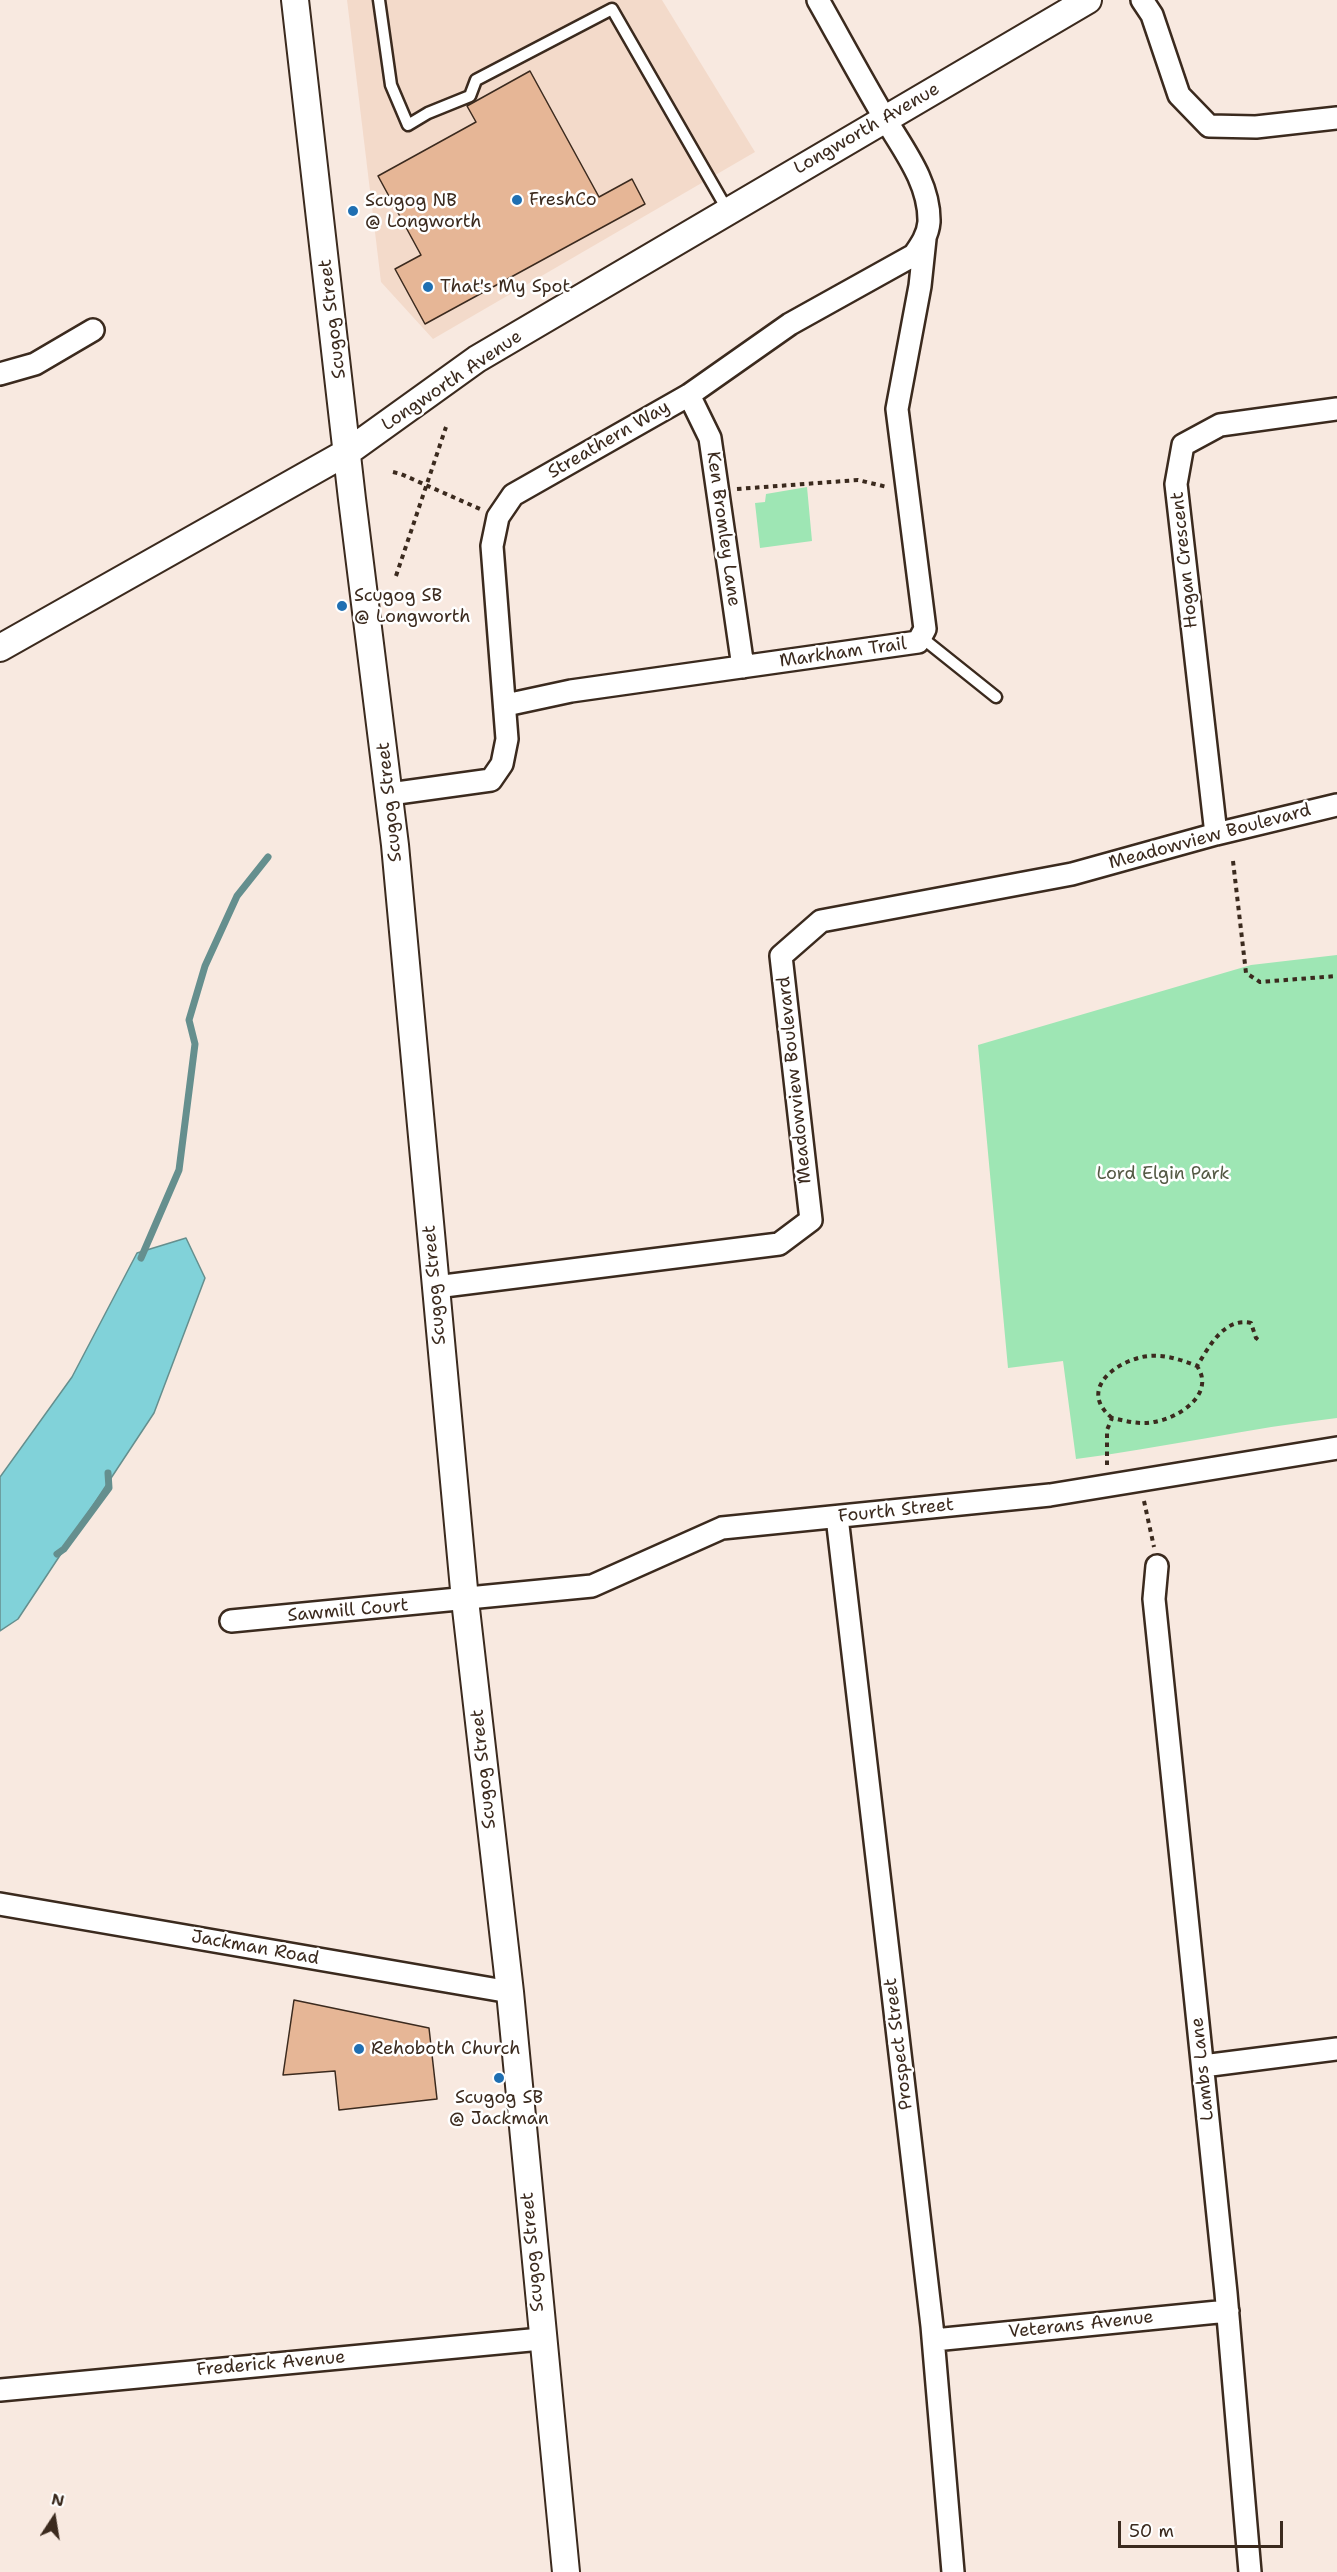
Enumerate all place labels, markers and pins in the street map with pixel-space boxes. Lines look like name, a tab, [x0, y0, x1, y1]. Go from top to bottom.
place label: FreshCo	[529, 189, 597, 211]
place label: Scugog NB @ Longworth	[365, 190, 482, 232]
marker: FreshCo	[510, 193, 524, 207]
marker: Scugog NB @ Longworth	[346, 204, 360, 218]
place label: That's My Spot	[440, 276, 570, 298]
marker: That's My Spot	[421, 280, 435, 294]
place label: Scugog SB @ Longworth	[354, 585, 471, 628]
marker: Scugog SB @ Longworth	[335, 599, 349, 613]
place label: Rehoboth Church	[371, 2038, 521, 2060]
marker: Rehoboth Church	[352, 2042, 366, 2056]
marker: Scugog SB @ Jackman	[492, 2071, 506, 2085]
place label: Scugog SB @ Jackman	[449, 2087, 549, 2130]

